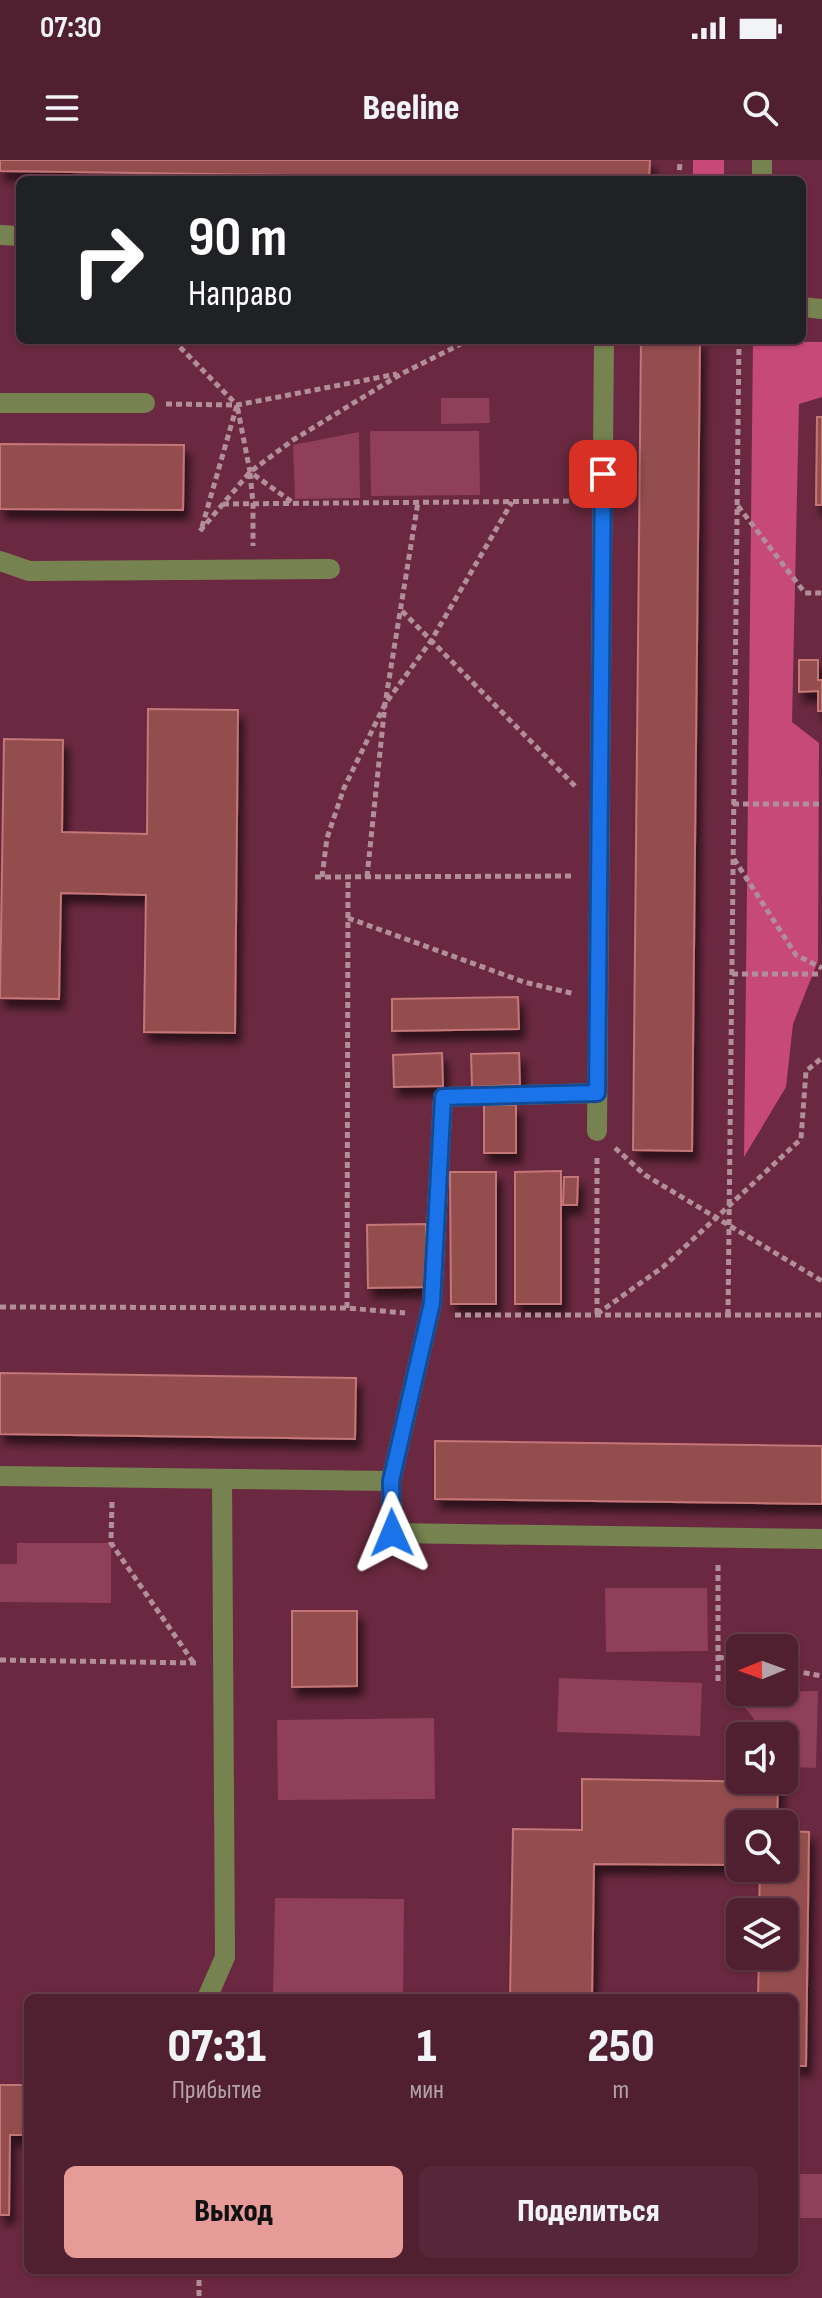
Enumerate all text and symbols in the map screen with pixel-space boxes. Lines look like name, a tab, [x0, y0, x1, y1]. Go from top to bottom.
text: 07:30	[40, 10, 102, 46]
icon: menu	[40, 86, 84, 130]
icon: search	[738, 86, 782, 130]
text: Beeline	[363, 87, 459, 130]
text: 90 m	[188, 205, 287, 272]
icon: right	[56, 208, 160, 312]
text: Направо	[188, 273, 292, 316]
pin	[569, 440, 637, 508]
icon: arrive	[581, 452, 625, 496]
position arrow	[350, 1491, 434, 1575]
north arrow	[726, 1634, 798, 1706]
map controls	[726, 1634, 798, 1970]
button: sound	[726, 1722, 798, 1794]
button: search	[726, 1810, 798, 1882]
button: layers	[726, 1898, 798, 1970]
text: 07:31	[168, 2018, 266, 2075]
text: 1	[417, 2018, 437, 2075]
text: 250	[587, 2018, 654, 2075]
text: Прибытие	[172, 2075, 262, 2106]
text: мин	[409, 2075, 444, 2106]
text: m	[613, 2075, 629, 2106]
button: Выход	[64, 2166, 403, 2258]
button: Поделиться	[419, 2166, 758, 2258]

